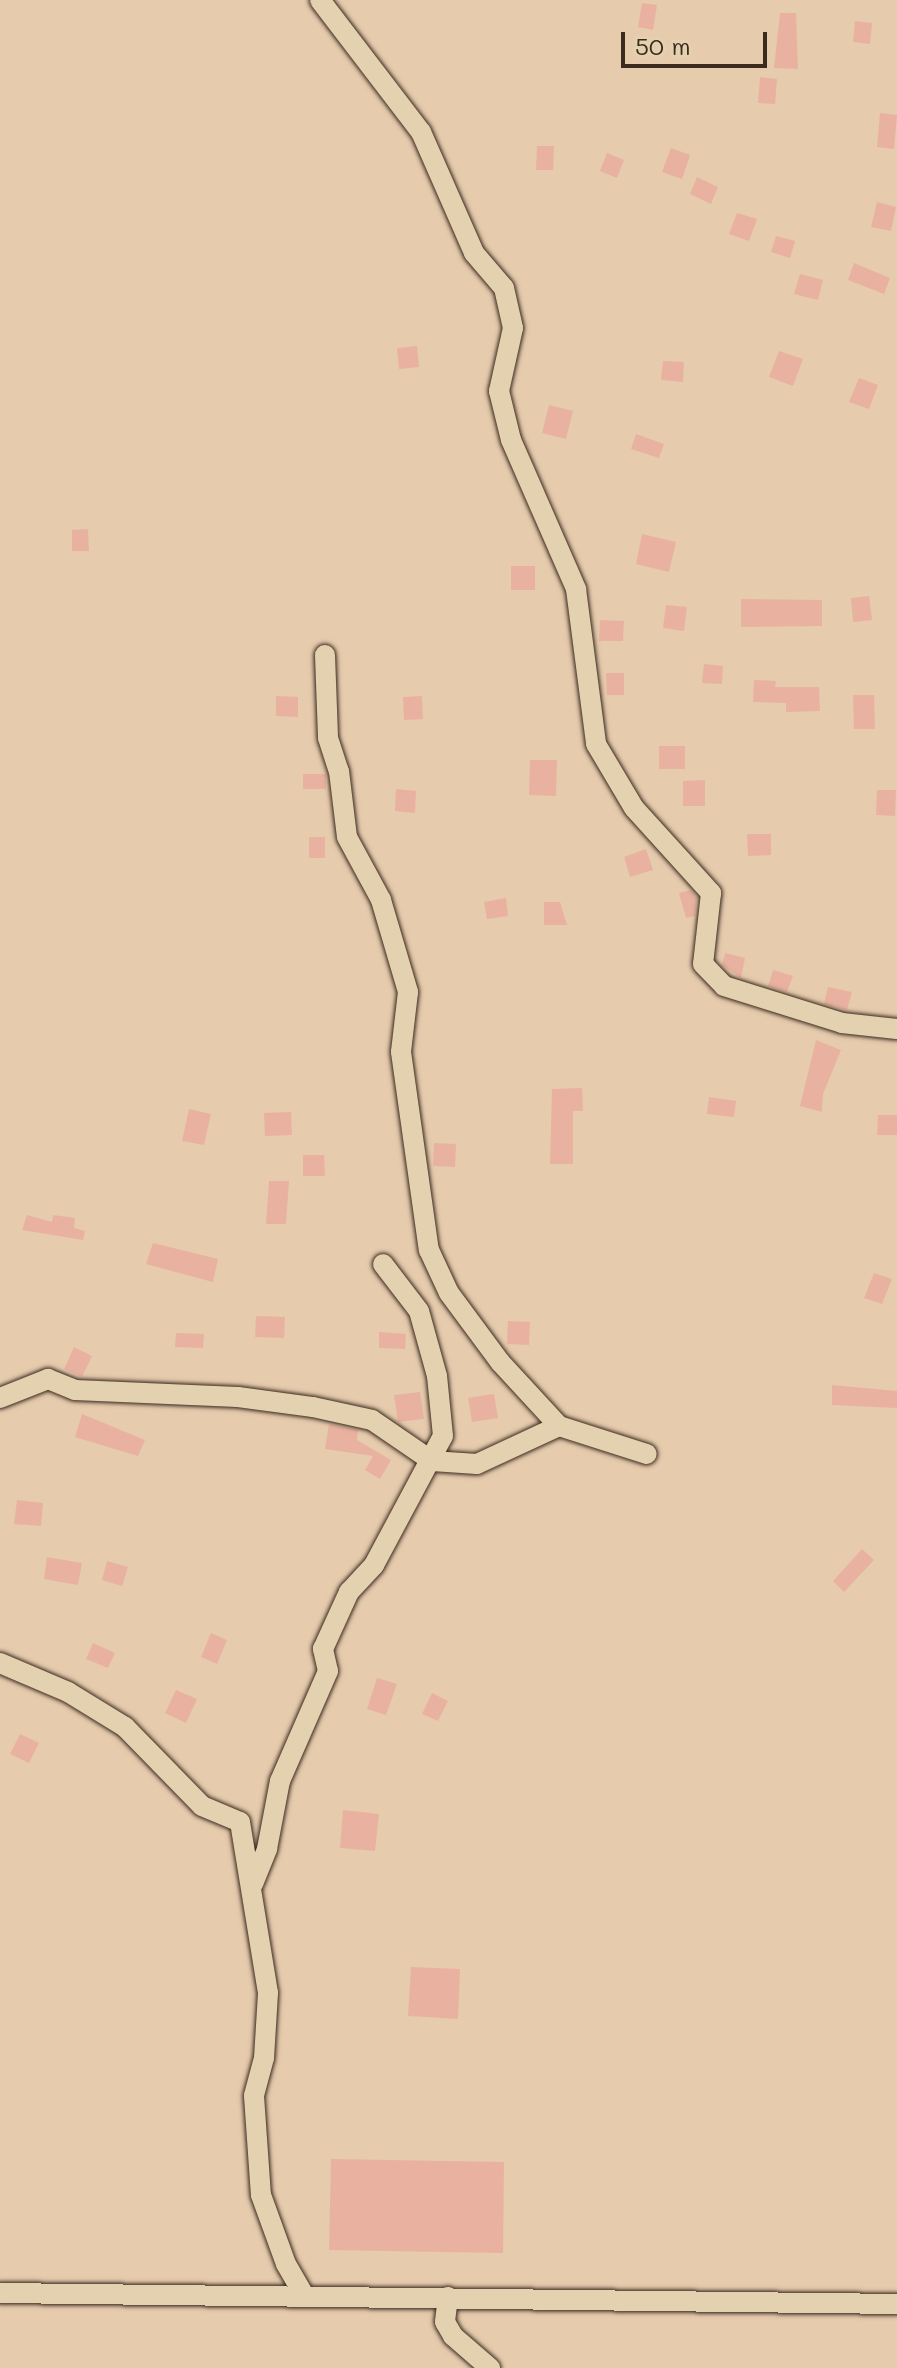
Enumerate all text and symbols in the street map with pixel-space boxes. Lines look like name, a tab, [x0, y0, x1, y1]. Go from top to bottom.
scale bar	[625, 16, 771, 66]
text: 50 m	[635, 30, 691, 61]

